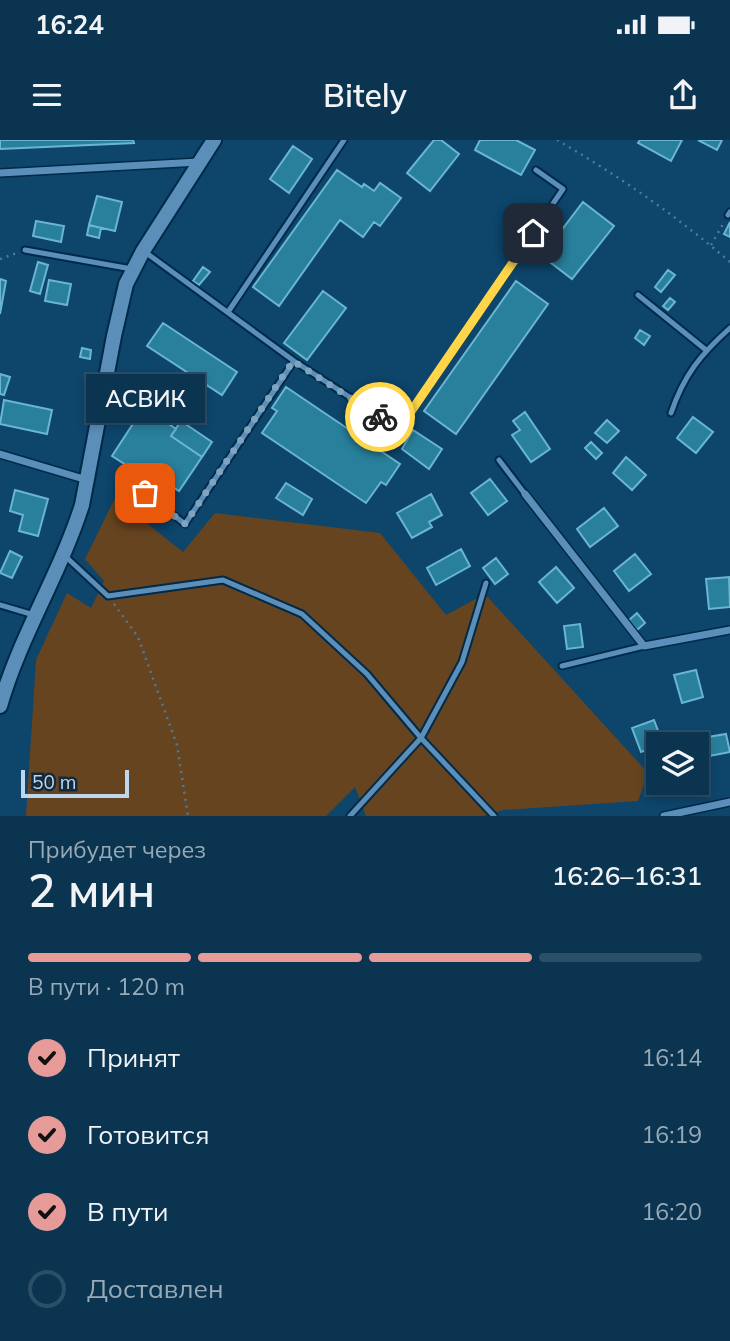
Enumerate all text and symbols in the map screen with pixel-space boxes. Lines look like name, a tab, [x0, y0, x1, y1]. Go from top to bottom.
text: 16:24	[35, 8, 104, 41]
text: Bitely	[323, 75, 407, 115]
icon: menu	[28, 76, 66, 114]
icon: share	[664, 76, 702, 114]
pin	[503, 203, 563, 263]
icon: home	[514, 214, 552, 252]
callout: АСВИК	[86, 374, 204, 423]
courier	[345, 382, 415, 452]
text: АСВИК	[105, 384, 186, 413]
icon: bike	[361, 398, 399, 436]
pin	[115, 463, 175, 523]
icon: bag	[126, 474, 164, 512]
map controls	[646, 732, 709, 795]
button: layers	[646, 732, 709, 795]
scale bar	[21, 767, 130, 799]
text: 50 m	[32, 770, 76, 794]
text: Прибудет через	[28, 835, 206, 864]
text: 16:26–16:31	[552, 859, 702, 892]
text: 2 мин	[28, 861, 155, 919]
text: В пути · 120 m	[28, 972, 185, 1001]
icon: check	[28, 1039, 66, 1077]
text: Принят	[87, 1041, 180, 1074]
text: 16:14	[642, 1043, 702, 1072]
icon: check	[28, 1116, 66, 1154]
text: Готовится	[87, 1118, 210, 1151]
text: 16:19	[642, 1120, 702, 1149]
icon: check	[28, 1193, 66, 1231]
text: В пути	[87, 1195, 168, 1228]
text: 16:20	[642, 1197, 702, 1226]
text: Доставлен	[87, 1272, 224, 1305]

